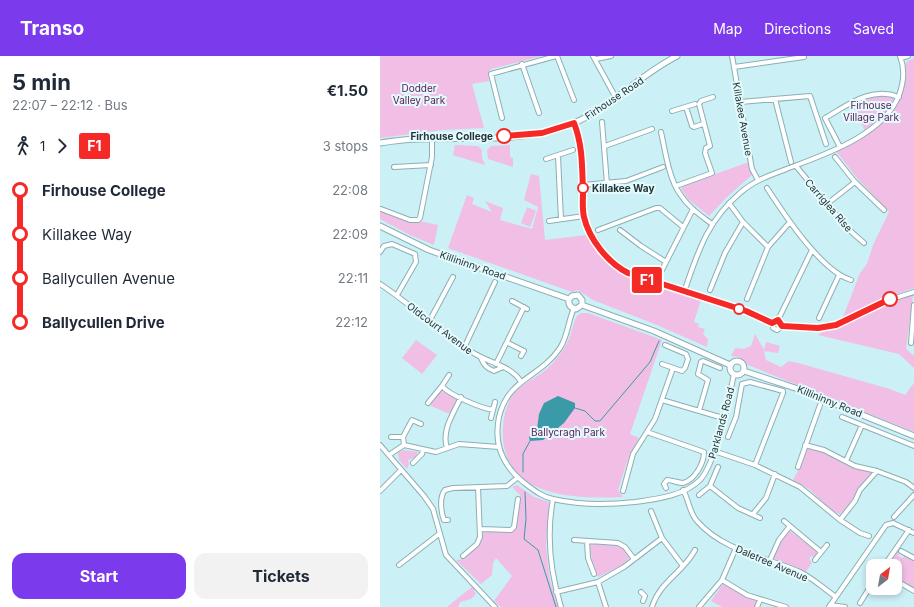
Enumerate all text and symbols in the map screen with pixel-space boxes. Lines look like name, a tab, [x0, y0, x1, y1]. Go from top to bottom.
text: Transo	[20, 17, 84, 40]
text: Map	[713, 20, 742, 37]
text: Directions	[764, 20, 831, 37]
text: Saved	[853, 20, 894, 37]
text: 5 min	[12, 69, 71, 95]
street label: Firhouse Road	[582, 74, 646, 122]
text: €1.50	[327, 81, 368, 100]
street label: Killakee Avenue	[731, 81, 755, 157]
park label: Dodder Valley Park	[393, 82, 446, 106]
text: 22:07 – 22:12 · Bus	[12, 97, 128, 113]
park label: Firhouse Village Park	[843, 99, 899, 123]
marker: Firhouse College	[496, 128, 512, 144]
place label: Firhouse College	[411, 130, 493, 143]
icon: walk	[12, 135, 34, 157]
icon: forward	[51, 135, 73, 157]
text: F1	[87, 137, 102, 154]
text: 1	[40, 138, 45, 154]
text: 3 stops	[323, 138, 368, 154]
street label: Carriglea Rise	[803, 176, 855, 234]
text: Firhouse College	[42, 181, 166, 200]
text: 22:08	[332, 182, 368, 198]
marker: Killakee Way	[577, 182, 589, 194]
place label: Killakee Way	[592, 182, 655, 195]
text: Killakee Way	[42, 225, 132, 244]
text: 22:09	[332, 226, 368, 242]
street label: Killininny Road	[438, 248, 508, 282]
line badge: F1	[629, 267, 665, 293]
text: Ballycullen Avenue	[42, 269, 175, 288]
text: 22:11	[338, 270, 368, 286]
text: F1	[640, 271, 654, 288]
unlabelled marker	[882, 291, 898, 307]
street label: Oldcourt Avenue	[405, 299, 475, 357]
unlabelled marker	[733, 303, 745, 315]
text: Ballycullen Drive	[42, 313, 165, 332]
text: 22:12	[335, 314, 368, 330]
street label: Killininny Road	[796, 382, 864, 420]
street label: Parklands Road	[706, 386, 736, 460]
park label: Ballycragh Park	[531, 426, 605, 438]
street label: Daletree Avenue	[734, 542, 810, 584]
button: Start	[12, 553, 186, 599]
button: Tickets	[194, 553, 368, 599]
north arrow	[866, 559, 902, 595]
map controls	[866, 559, 902, 595]

